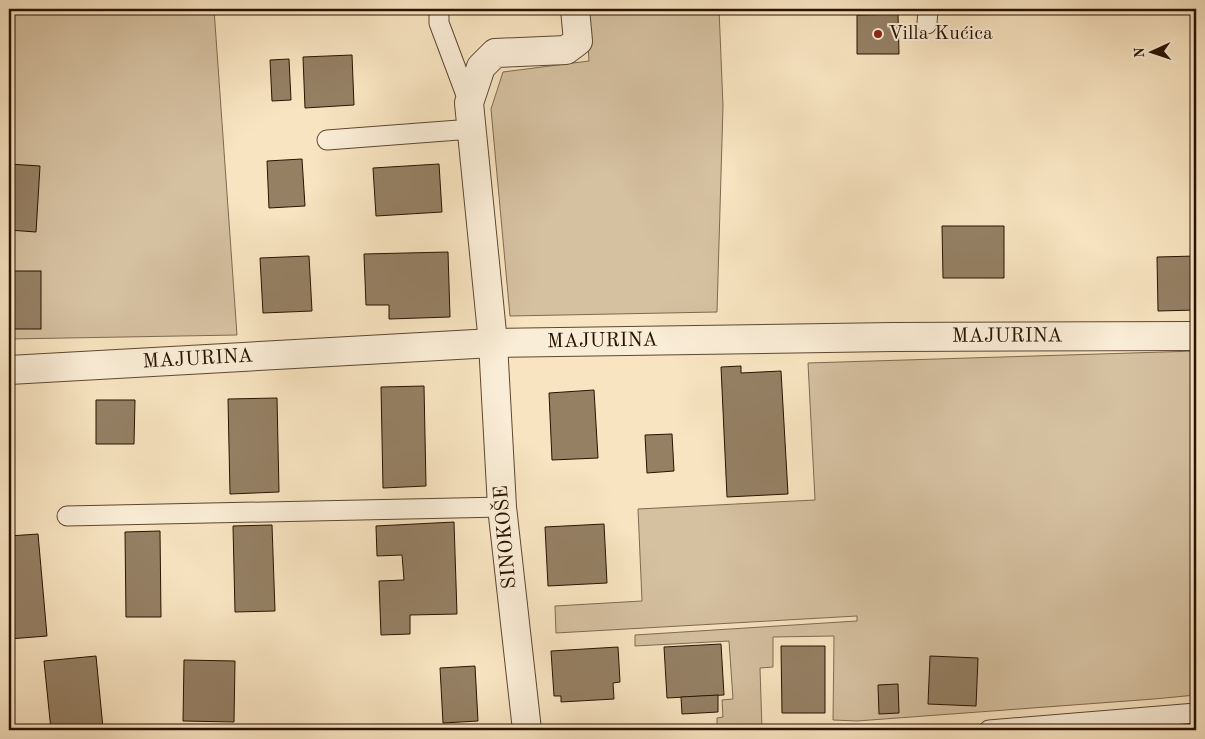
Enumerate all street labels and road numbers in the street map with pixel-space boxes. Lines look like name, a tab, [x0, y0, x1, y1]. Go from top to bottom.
street label: MAJURINA	[952, 326, 1063, 347]
street label: MAJURINA	[547, 331, 658, 352]
street label: MAJURINA	[142, 346, 254, 373]
street label: SINOKOŠE	[488, 484, 521, 590]

